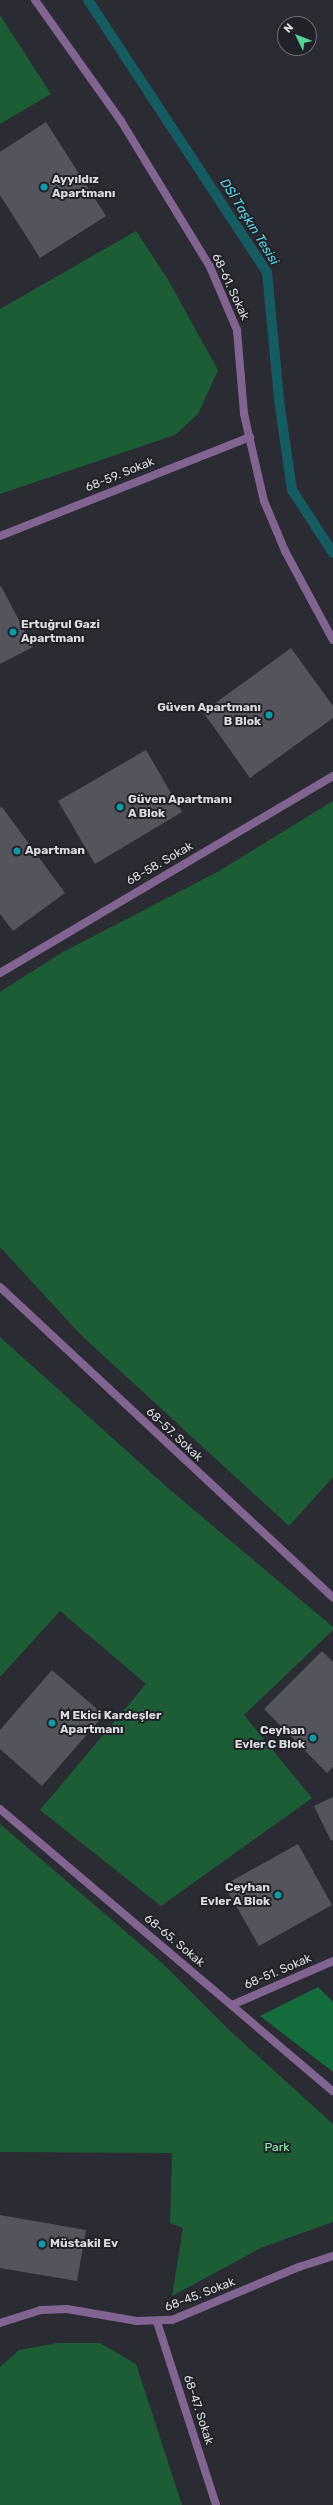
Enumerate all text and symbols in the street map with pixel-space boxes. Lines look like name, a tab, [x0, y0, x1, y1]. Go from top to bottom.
north arrow	[277, 16, 317, 56]
text: N	[281, 21, 296, 35]
place label: Ayyıldız Apartmanı	[52, 173, 116, 201]
water label: DSİ Taşkın Tesisi	[216, 176, 282, 268]
marker: Ayyıldız Apartmanı	[39, 182, 49, 192]
street label: 68-61. Sokak	[208, 251, 252, 323]
street label: 68-59. Sokak	[83, 455, 157, 495]
place label: Ertuğrul Gazi Apartmanı	[21, 618, 100, 646]
marker: Ertuğrul Gazi Apartmanı	[8, 627, 18, 637]
place label: Güven Apartmanı B Blok	[157, 701, 261, 729]
marker: Güven Apartmanı B Blok	[264, 710, 274, 720]
place label: Güven Apartmanı A Blok	[128, 793, 232, 821]
marker: Güven Apartmanı A Blok	[115, 802, 125, 812]
street label: 68-58. Sokak	[124, 839, 196, 889]
place label: Apartman	[25, 844, 85, 858]
marker: Apartman	[12, 846, 22, 856]
street label: 68-57. Sokak	[143, 1405, 205, 1465]
place label: M Ekici Kardeşler Apartmanı	[60, 1709, 161, 1737]
marker: M Ekici Kardeşler Apartmanı	[47, 1718, 57, 1728]
place label: Ceyhan Evler C Blok	[234, 1724, 305, 1752]
marker: Ceyhan Evler C Blok	[308, 1733, 318, 1743]
place label: Ceyhan Evler A Blok	[199, 1881, 270, 1909]
marker: Ceyhan Evler A Blok	[273, 1890, 283, 1900]
street label: 68-65. Sokak	[141, 1912, 207, 1970]
street label: 68-51. Sokak	[242, 1951, 314, 1993]
park label: Park	[265, 2141, 289, 2155]
place label: Müstakil Ev	[50, 2237, 118, 2251]
marker: Müstakil Ev	[37, 2239, 47, 2249]
street label: 68-45. Sokak	[163, 2275, 237, 2315]
street label: 68-47. Sokak	[180, 2373, 216, 2447]

